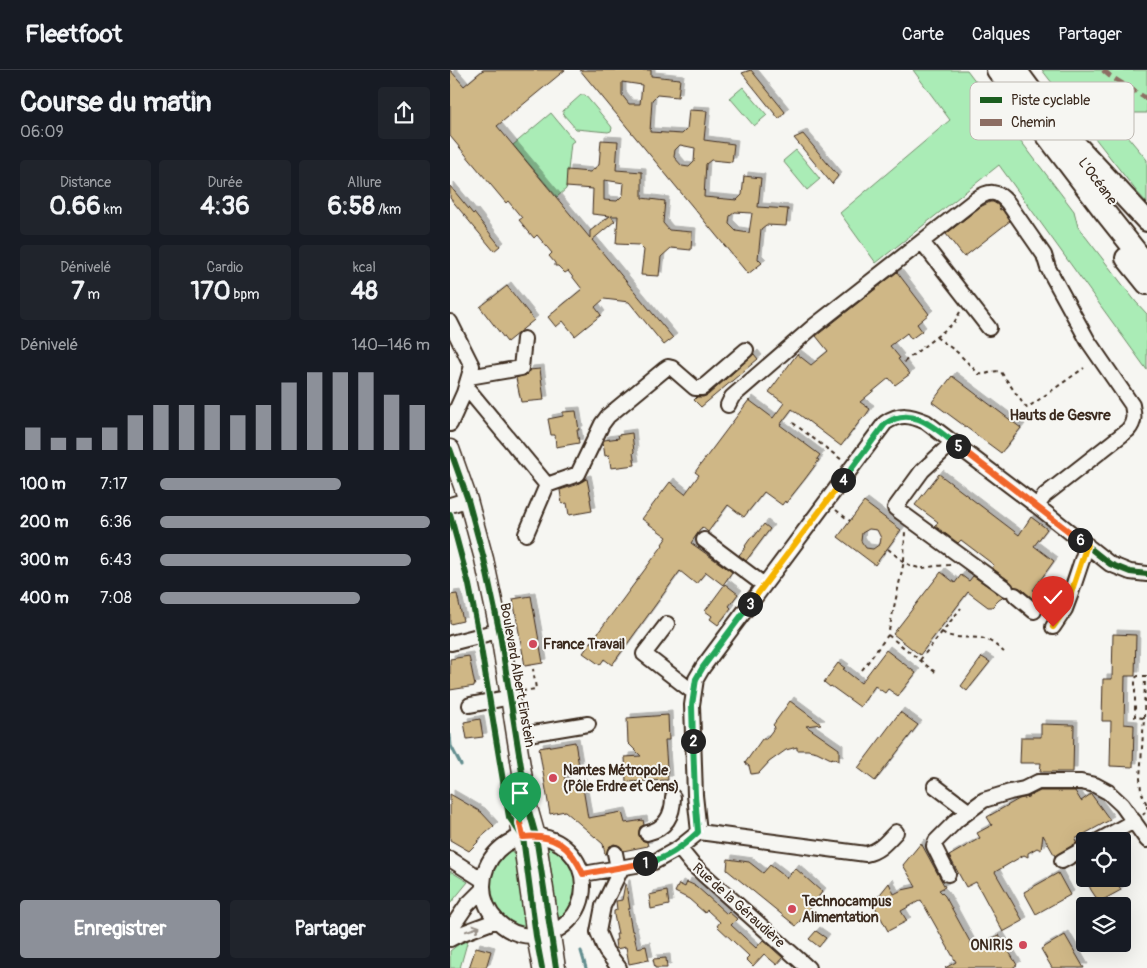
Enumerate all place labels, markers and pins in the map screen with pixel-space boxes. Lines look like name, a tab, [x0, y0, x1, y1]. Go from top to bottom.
pin: 5	[946, 434, 970, 458]
pin: 4	[830, 468, 856, 492]
pin: 6	[1068, 528, 1092, 552]
pin	[1032, 576, 1074, 627]
pin: 3	[738, 592, 762, 616]
place label: France Travail	[543, 636, 625, 653]
marker: France Travail	[527, 638, 539, 650]
pin: 2	[680, 728, 706, 754]
place label: Nantes Métropole (Pôle Erdre et Cens)	[563, 762, 679, 795]
pin	[499, 772, 541, 823]
marker: Nantes Métropole (Pôle Erdre et Cens)	[547, 772, 559, 784]
pin: 1	[632, 850, 658, 876]
place label: Technocampus Alimentation	[801, 893, 892, 926]
marker: Technocampus Alimentation	[786, 903, 798, 915]
place label: ONIRIS	[970, 937, 1013, 954]
marker: ONIRIS	[1017, 939, 1029, 951]

